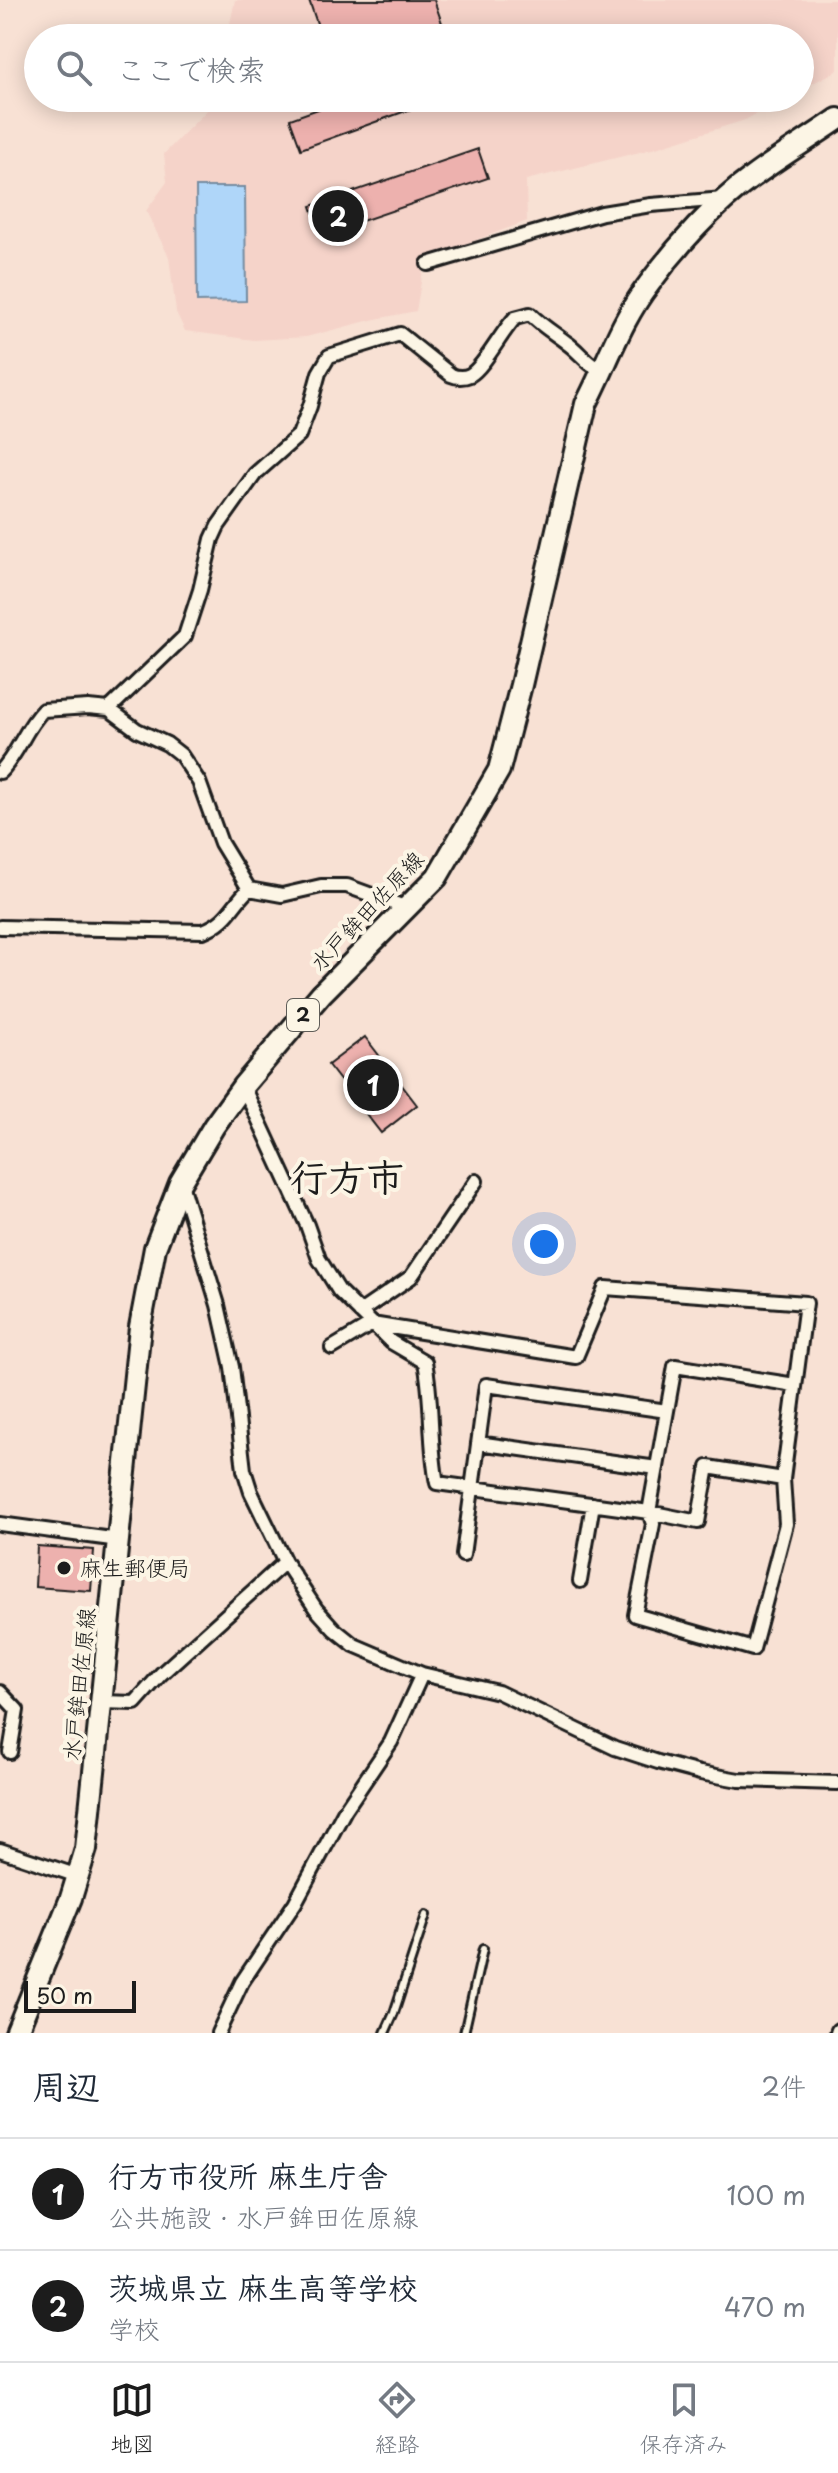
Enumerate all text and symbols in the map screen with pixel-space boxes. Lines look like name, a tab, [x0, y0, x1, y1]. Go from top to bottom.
search box	[24, 24, 814, 112]
icon: search	[52, 46, 96, 90]
text: ここで検索	[116, 46, 266, 91]
pin: 2	[312, 186, 364, 246]
street label: 水戸鉾田佐原線	[301, 842, 430, 978]
road number: 2	[287, 999, 319, 1031]
pin: 1	[347, 1055, 399, 1115]
district label: 行方市	[290, 1147, 404, 1204]
your location	[524, 1224, 564, 1264]
place label: 麻生郵便局	[80, 1550, 190, 1583]
marker: 麻生郵便局	[55, 1559, 73, 1577]
street label: 水戸鉾田佐原線	[53, 1606, 102, 1762]
scale bar	[24, 1977, 136, 2013]
text: 50 m	[36, 1978, 93, 2011]
text: 周辺	[32, 2059, 100, 2111]
text: 2件	[762, 2066, 806, 2105]
text: 行方市役所 麻生庁舎	[108, 2152, 388, 2197]
text: 1	[52, 2175, 64, 2214]
text: 100 m	[726, 2175, 806, 2214]
text: 公共施設 · 水戸鉾田佐原線	[108, 2197, 418, 2236]
text: 茨城県立 麻生高等学校	[108, 2264, 418, 2309]
text: 2	[49, 2287, 67, 2326]
text: 470 m	[724, 2287, 806, 2326]
text: 学校	[108, 2309, 160, 2348]
tab: 地図	[110, 2378, 154, 2459]
tab: 経路	[375, 2378, 419, 2459]
tab: 保存済み	[640, 2378, 728, 2459]

